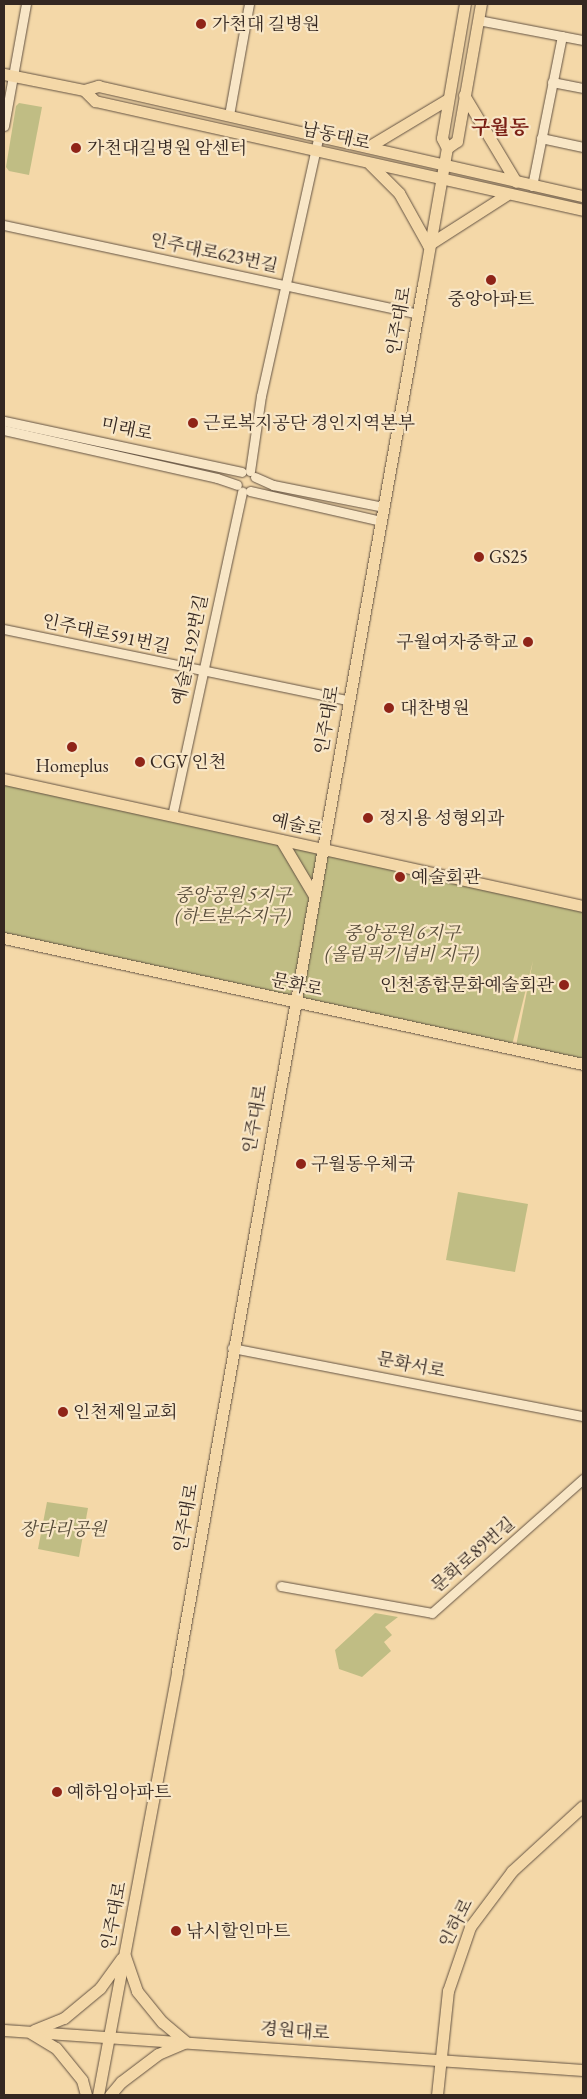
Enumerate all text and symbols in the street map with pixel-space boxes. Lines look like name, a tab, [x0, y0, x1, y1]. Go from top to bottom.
place label: 가천대 길병원	[212, 13, 320, 35]
marker: 가천대 길병원	[194, 17, 208, 31]
district label: 구월동	[471, 115, 529, 139]
street label: 남동대로	[300, 118, 372, 154]
place label: 가천대길병원 암센터	[87, 137, 247, 159]
marker: 가천대길병원 암센터	[69, 141, 83, 155]
street label: 인주대로623번길	[148, 229, 280, 277]
marker: 중앙아파트	[485, 274, 497, 286]
street label: 인주대로	[382, 285, 416, 357]
place label: 중앙아파트	[448, 288, 534, 310]
place label: 근로복지공단 경인지역본부	[203, 412, 415, 434]
street label: 미래로	[99, 413, 155, 445]
marker: 근로복지공단 경인지역본부	[187, 417, 199, 429]
place label: GS25	[489, 546, 528, 568]
marker: GS25	[473, 551, 485, 563]
street label: 예술로192번길	[168, 593, 212, 707]
street label: 인주대로591번길	[40, 610, 172, 658]
place label: 구월여자중학교	[396, 631, 518, 653]
marker: 구월여자중학교	[522, 636, 534, 648]
street label: 인주대로	[310, 684, 344, 756]
place label: 대찬병원	[400, 697, 470, 719]
marker: 대찬병원	[382, 701, 396, 715]
marker: Homeplus	[66, 741, 78, 753]
place label: CGV 인천	[150, 751, 226, 773]
place label: Homeplus	[35, 755, 109, 777]
marker: CGV 인천	[134, 756, 146, 768]
place label: 정지용 성형외과	[379, 807, 504, 829]
street label: 예술로	[269, 809, 325, 841]
marker: 정지용 성형외과	[361, 811, 375, 825]
place label: 예술회관	[411, 866, 481, 888]
marker: 예술회관	[393, 870, 407, 884]
park label: 중앙공원 5지구 (하트분수지구)	[175, 885, 291, 928]
park label: 중앙공원 6지구 (올림픽기념비 지구)	[325, 923, 479, 966]
street label: 문화로	[269, 969, 325, 1001]
place label: 인천종합문화예술회관	[380, 974, 554, 996]
marker: 인천종합문화예술회관	[558, 979, 570, 991]
street label: 인주대로	[238, 1083, 272, 1155]
place label: 구월동우체국	[311, 1153, 415, 1175]
marker: 구월동우체국	[295, 1158, 307, 1170]
street label: 문화서로	[375, 1348, 447, 1382]
place label: 인천제일교회	[73, 1401, 177, 1423]
marker: 인천제일교회	[57, 1406, 69, 1418]
street label: 인주대로	[169, 1482, 203, 1554]
street label: 문화로89번길	[427, 1513, 519, 1597]
park label: 장다리공원	[20, 1518, 106, 1540]
place label: 예하임아파트	[67, 1781, 171, 1803]
marker: 예하임아파트	[51, 1786, 63, 1798]
street label: 인주대로	[97, 1880, 131, 1952]
street label: 인하로	[435, 1895, 477, 1951]
place label: 낚시할인마트	[186, 1920, 290, 1942]
marker: 낚시할인마트	[170, 1925, 182, 1937]
street label: 경원대로	[260, 2018, 330, 2044]

